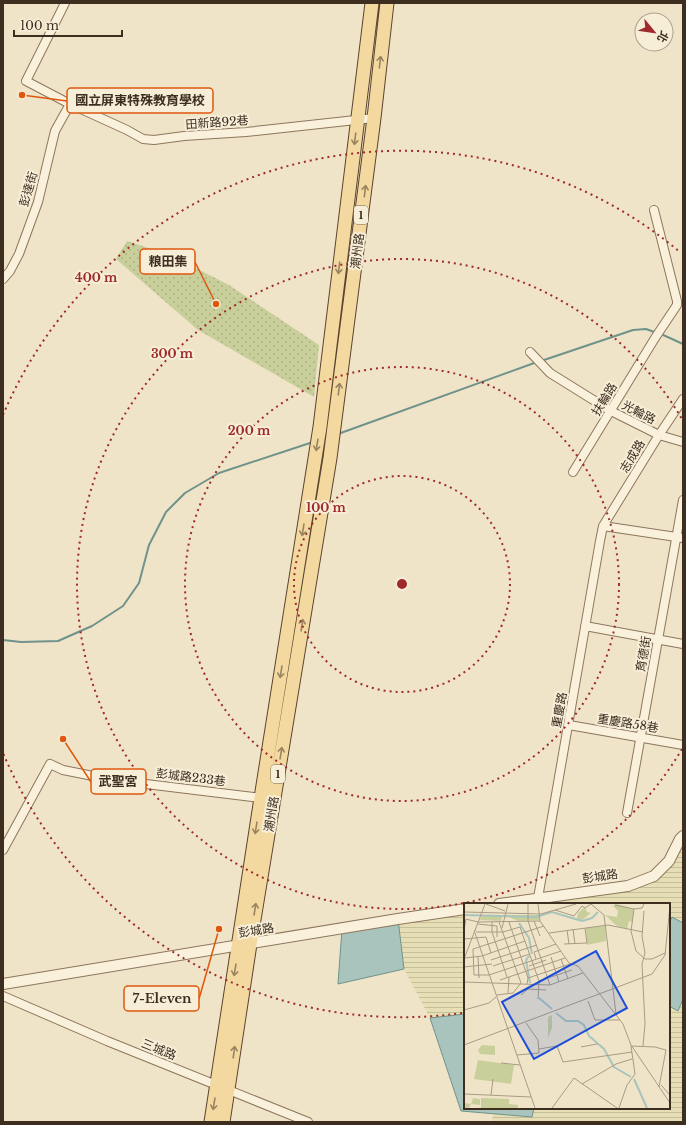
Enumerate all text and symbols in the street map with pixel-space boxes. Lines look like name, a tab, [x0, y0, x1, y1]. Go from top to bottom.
scale bar	[14, 12, 122, 38]
north arrow	[634, 12, 674, 52]
text: 100 m	[20, 18, 59, 33]
text: 北	[654, 29, 672, 45]
one-way arrow	[377, 55, 384, 68]
callout: 國立屏東特殊教育學校	[67, 88, 213, 113]
text: 國立屏東特殊教育學校	[75, 92, 205, 109]
street label: 田新路92巷	[185, 112, 249, 132]
one-way arrow	[352, 132, 359, 145]
street label: 彭達街	[16, 170, 40, 208]
one-way arrow	[361, 184, 369, 197]
road number: 1	[354, 206, 368, 224]
street label: 潮州路	[347, 232, 367, 270]
callout: 粮田集	[140, 249, 195, 274]
text: 粮田集	[148, 253, 188, 270]
one-way arrow	[335, 261, 343, 274]
text: 400 m	[75, 270, 118, 285]
text: 300 m	[151, 346, 194, 361]
street label: 扶輪路	[588, 380, 620, 418]
one-way arrow	[335, 383, 343, 396]
street label: 光輪路	[620, 397, 658, 427]
text: 200 m	[228, 423, 271, 438]
street label: 志成路	[616, 437, 648, 475]
one-way arrow	[313, 438, 321, 451]
text: 100 m	[306, 500, 347, 515]
one-way arrow	[299, 523, 307, 536]
centre of rings	[395, 577, 409, 591]
one-way arrow	[298, 619, 306, 632]
street label: 育德街	[632, 635, 654, 673]
one-way arrow	[277, 665, 285, 678]
street label: 重慶路	[548, 691, 570, 729]
street label: 重慶路58巷	[596, 711, 660, 735]
one-way arrow	[277, 747, 285, 760]
street label: 彭城路233巷	[155, 765, 227, 789]
road number: 1	[271, 765, 285, 783]
callout: 武聖宮	[91, 769, 146, 794]
text: 武聖宮	[98, 773, 138, 790]
street label: 潮州路	[261, 795, 281, 833]
one-way arrow	[252, 821, 260, 834]
street label: 彭城路	[581, 866, 619, 886]
one-way arrow	[251, 903, 259, 916]
inset map	[464, 903, 670, 1109]
street label: 彭城路	[237, 920, 275, 940]
one-way arrow	[231, 963, 239, 976]
callout: 7-Eleven	[124, 986, 199, 1011]
text: 7-Eleven	[132, 990, 192, 1007]
street label: 三城路	[139, 1035, 179, 1063]
one-way arrow	[230, 1045, 238, 1058]
one-way arrow	[210, 1097, 218, 1110]

